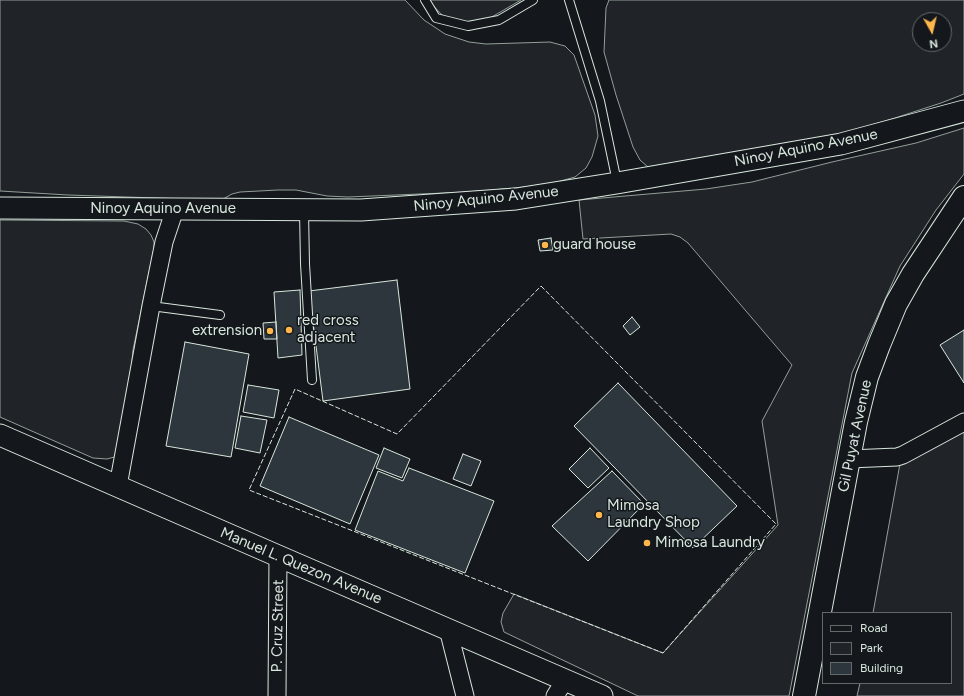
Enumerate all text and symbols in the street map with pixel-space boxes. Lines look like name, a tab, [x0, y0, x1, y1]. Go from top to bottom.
north arrow	[912, 12, 952, 52]
text: N	[928, 36, 939, 50]
street label: Ninoy Aquino Avenue	[733, 125, 879, 171]
street label: Ninoy Aquino Avenue	[413, 182, 559, 216]
street label: Ninoy Aquino Avenue	[90, 200, 236, 218]
place label: guard house	[553, 236, 636, 254]
marker: guard house	[540, 240, 550, 250]
place label: red cross adjacent	[297, 312, 359, 347]
place label: extrension	[192, 322, 262, 340]
marker: red cross adjacent	[284, 325, 294, 335]
marker: extrension	[265, 326, 275, 336]
street label: Gil Puyat Avenue	[834, 378, 876, 494]
place label: Mimosa Laundry Shop	[607, 497, 700, 532]
marker: Mimosa Laundry Shop	[594, 510, 604, 520]
street label: Manuel L. Quezon Avenue	[217, 524, 385, 608]
place label: Mimosa Laundry	[655, 534, 765, 552]
marker: Mimosa Laundry	[642, 538, 652, 548]
street label: P. Cruz Street	[268, 579, 288, 673]
legend	[822, 612, 952, 684]
text: Road	[860, 621, 888, 635]
text: Park	[860, 641, 883, 655]
text: Building	[860, 661, 903, 675]

